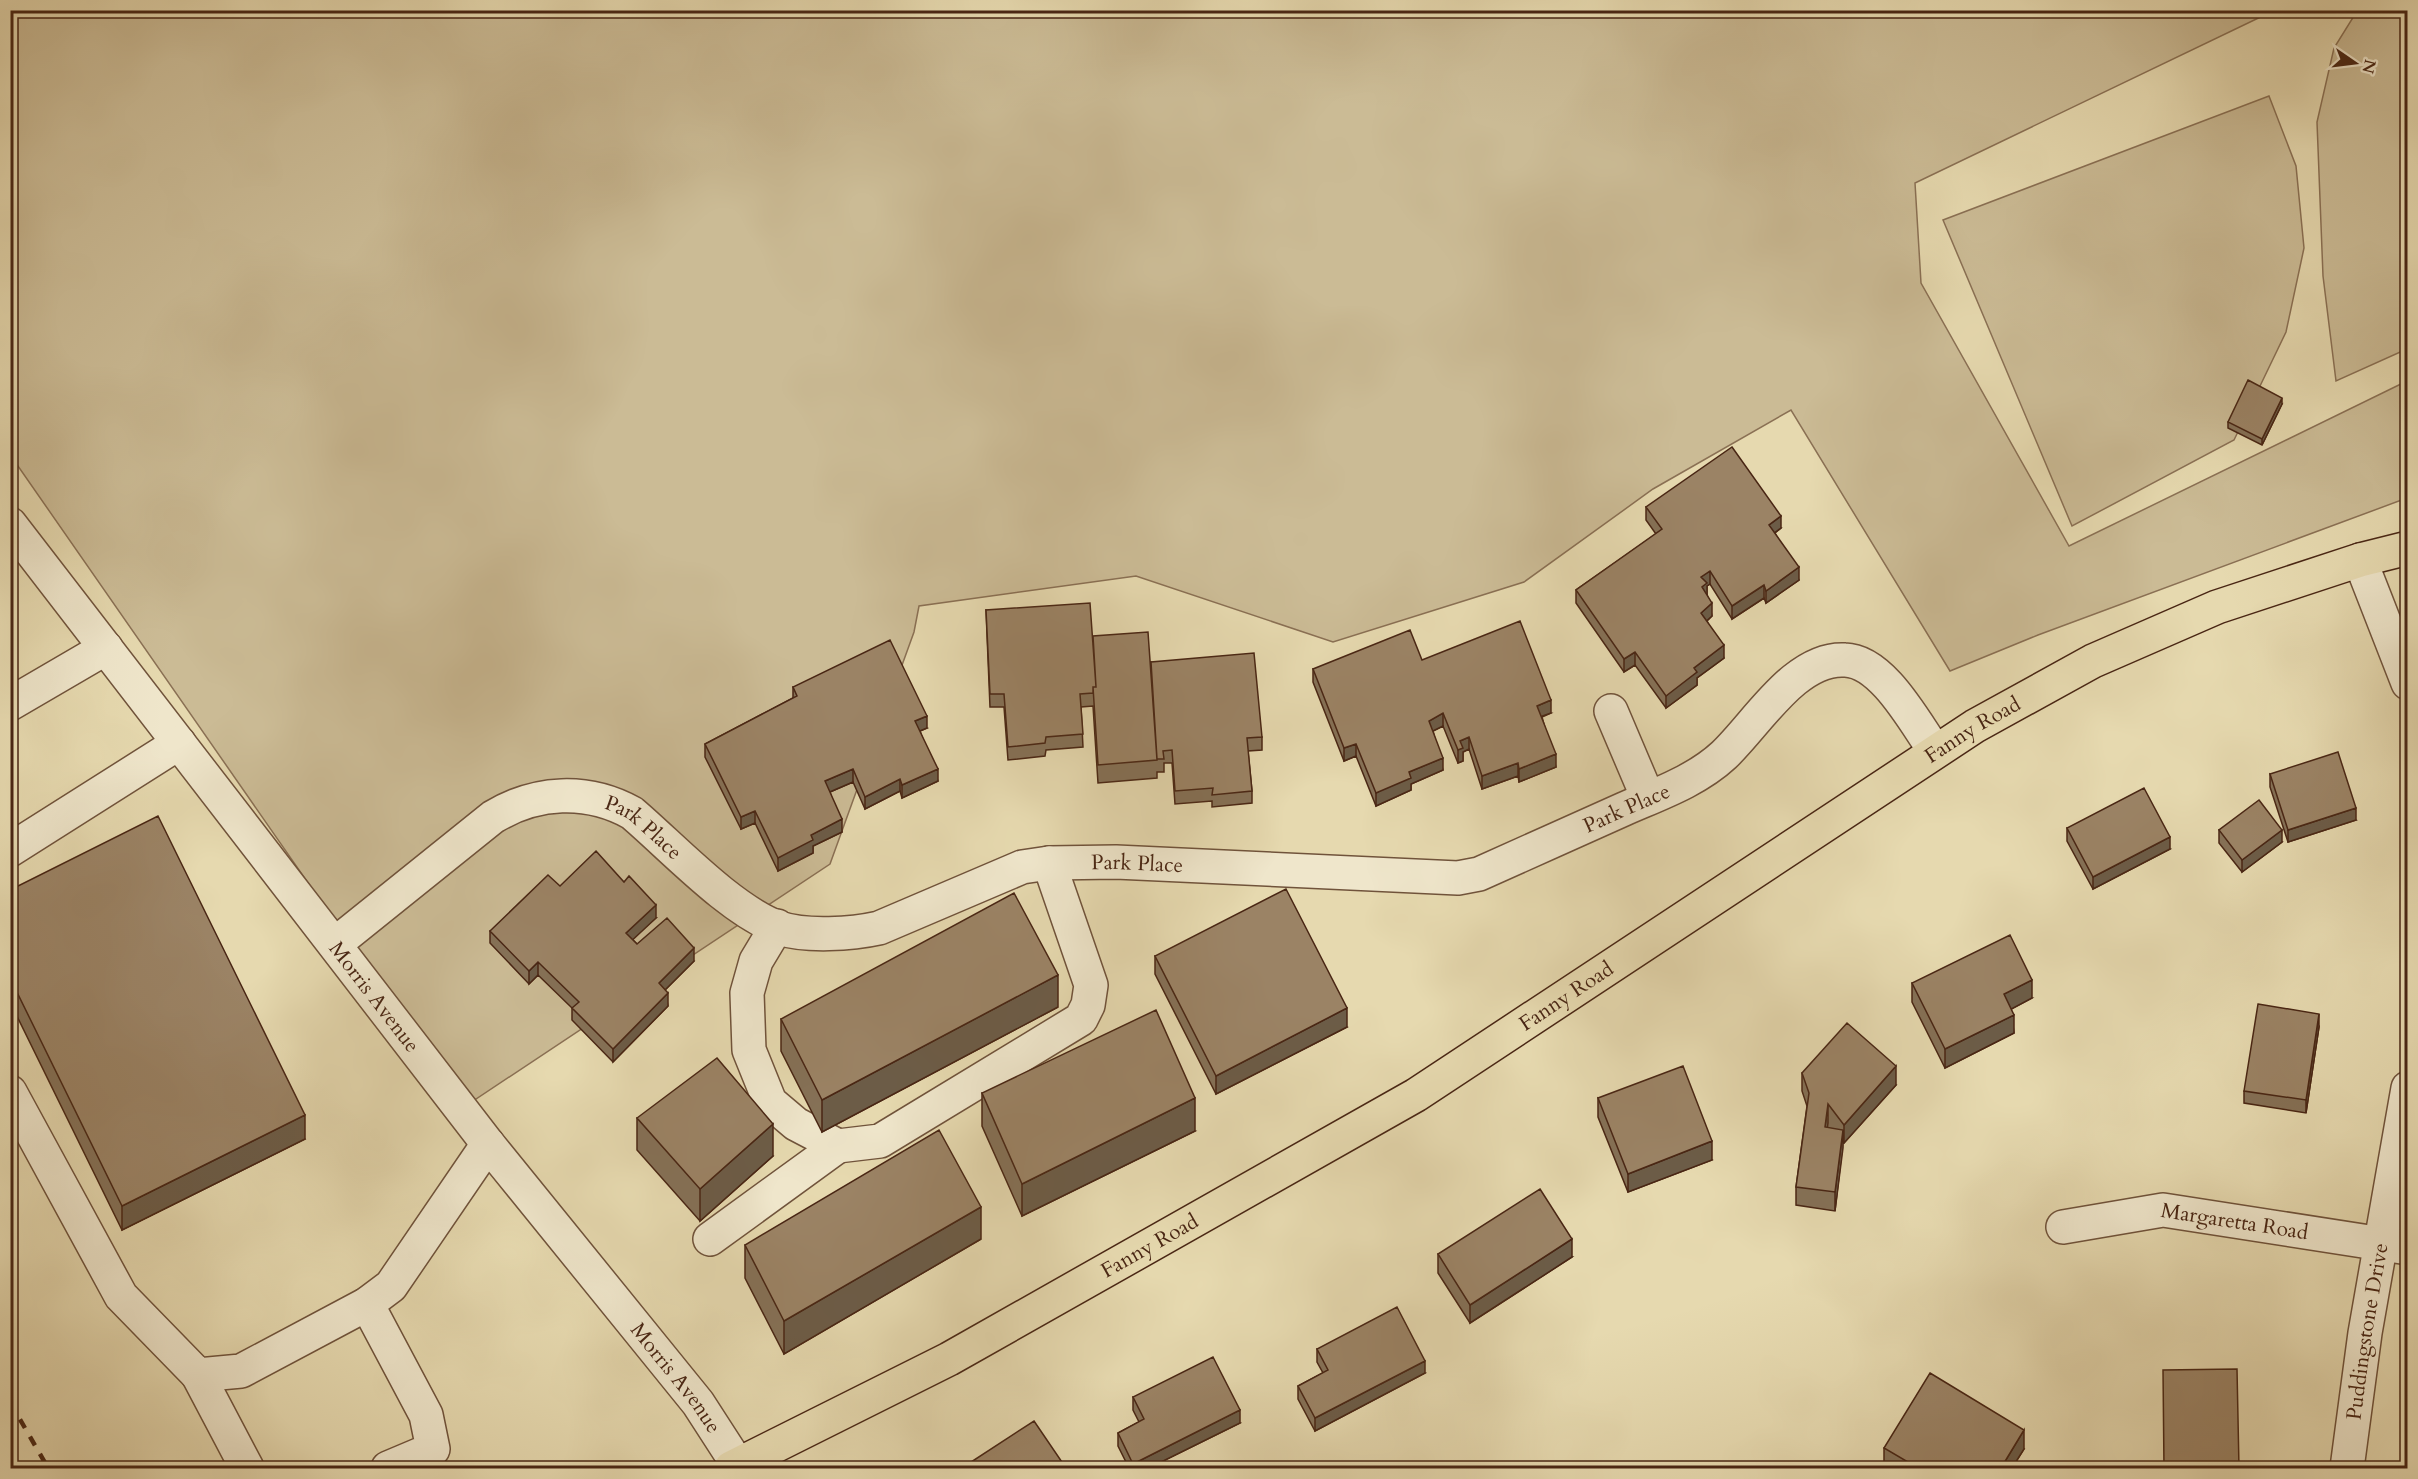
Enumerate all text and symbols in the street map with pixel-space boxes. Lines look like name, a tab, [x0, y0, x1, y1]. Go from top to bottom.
north arrow	[2325, 33, 2385, 93]
text: N	[2356, 57, 2381, 76]
street label: Fanny Road	[1919, 690, 2026, 770]
street label: Park Place	[1579, 777, 1675, 841]
street label: Park Place	[601, 788, 688, 867]
street label: Park Place	[1091, 848, 1184, 880]
street label: Morris Avenue	[322, 936, 426, 1059]
street label: Fanny Road	[1513, 955, 1619, 1038]
street label: Margaretta Road	[2159, 1196, 2310, 1247]
street label: Fanny Road	[1096, 1207, 1204, 1285]
street label: Puddingstone Drive	[2340, 1241, 2396, 1422]
street label: Morris Avenue	[623, 1317, 728, 1439]

